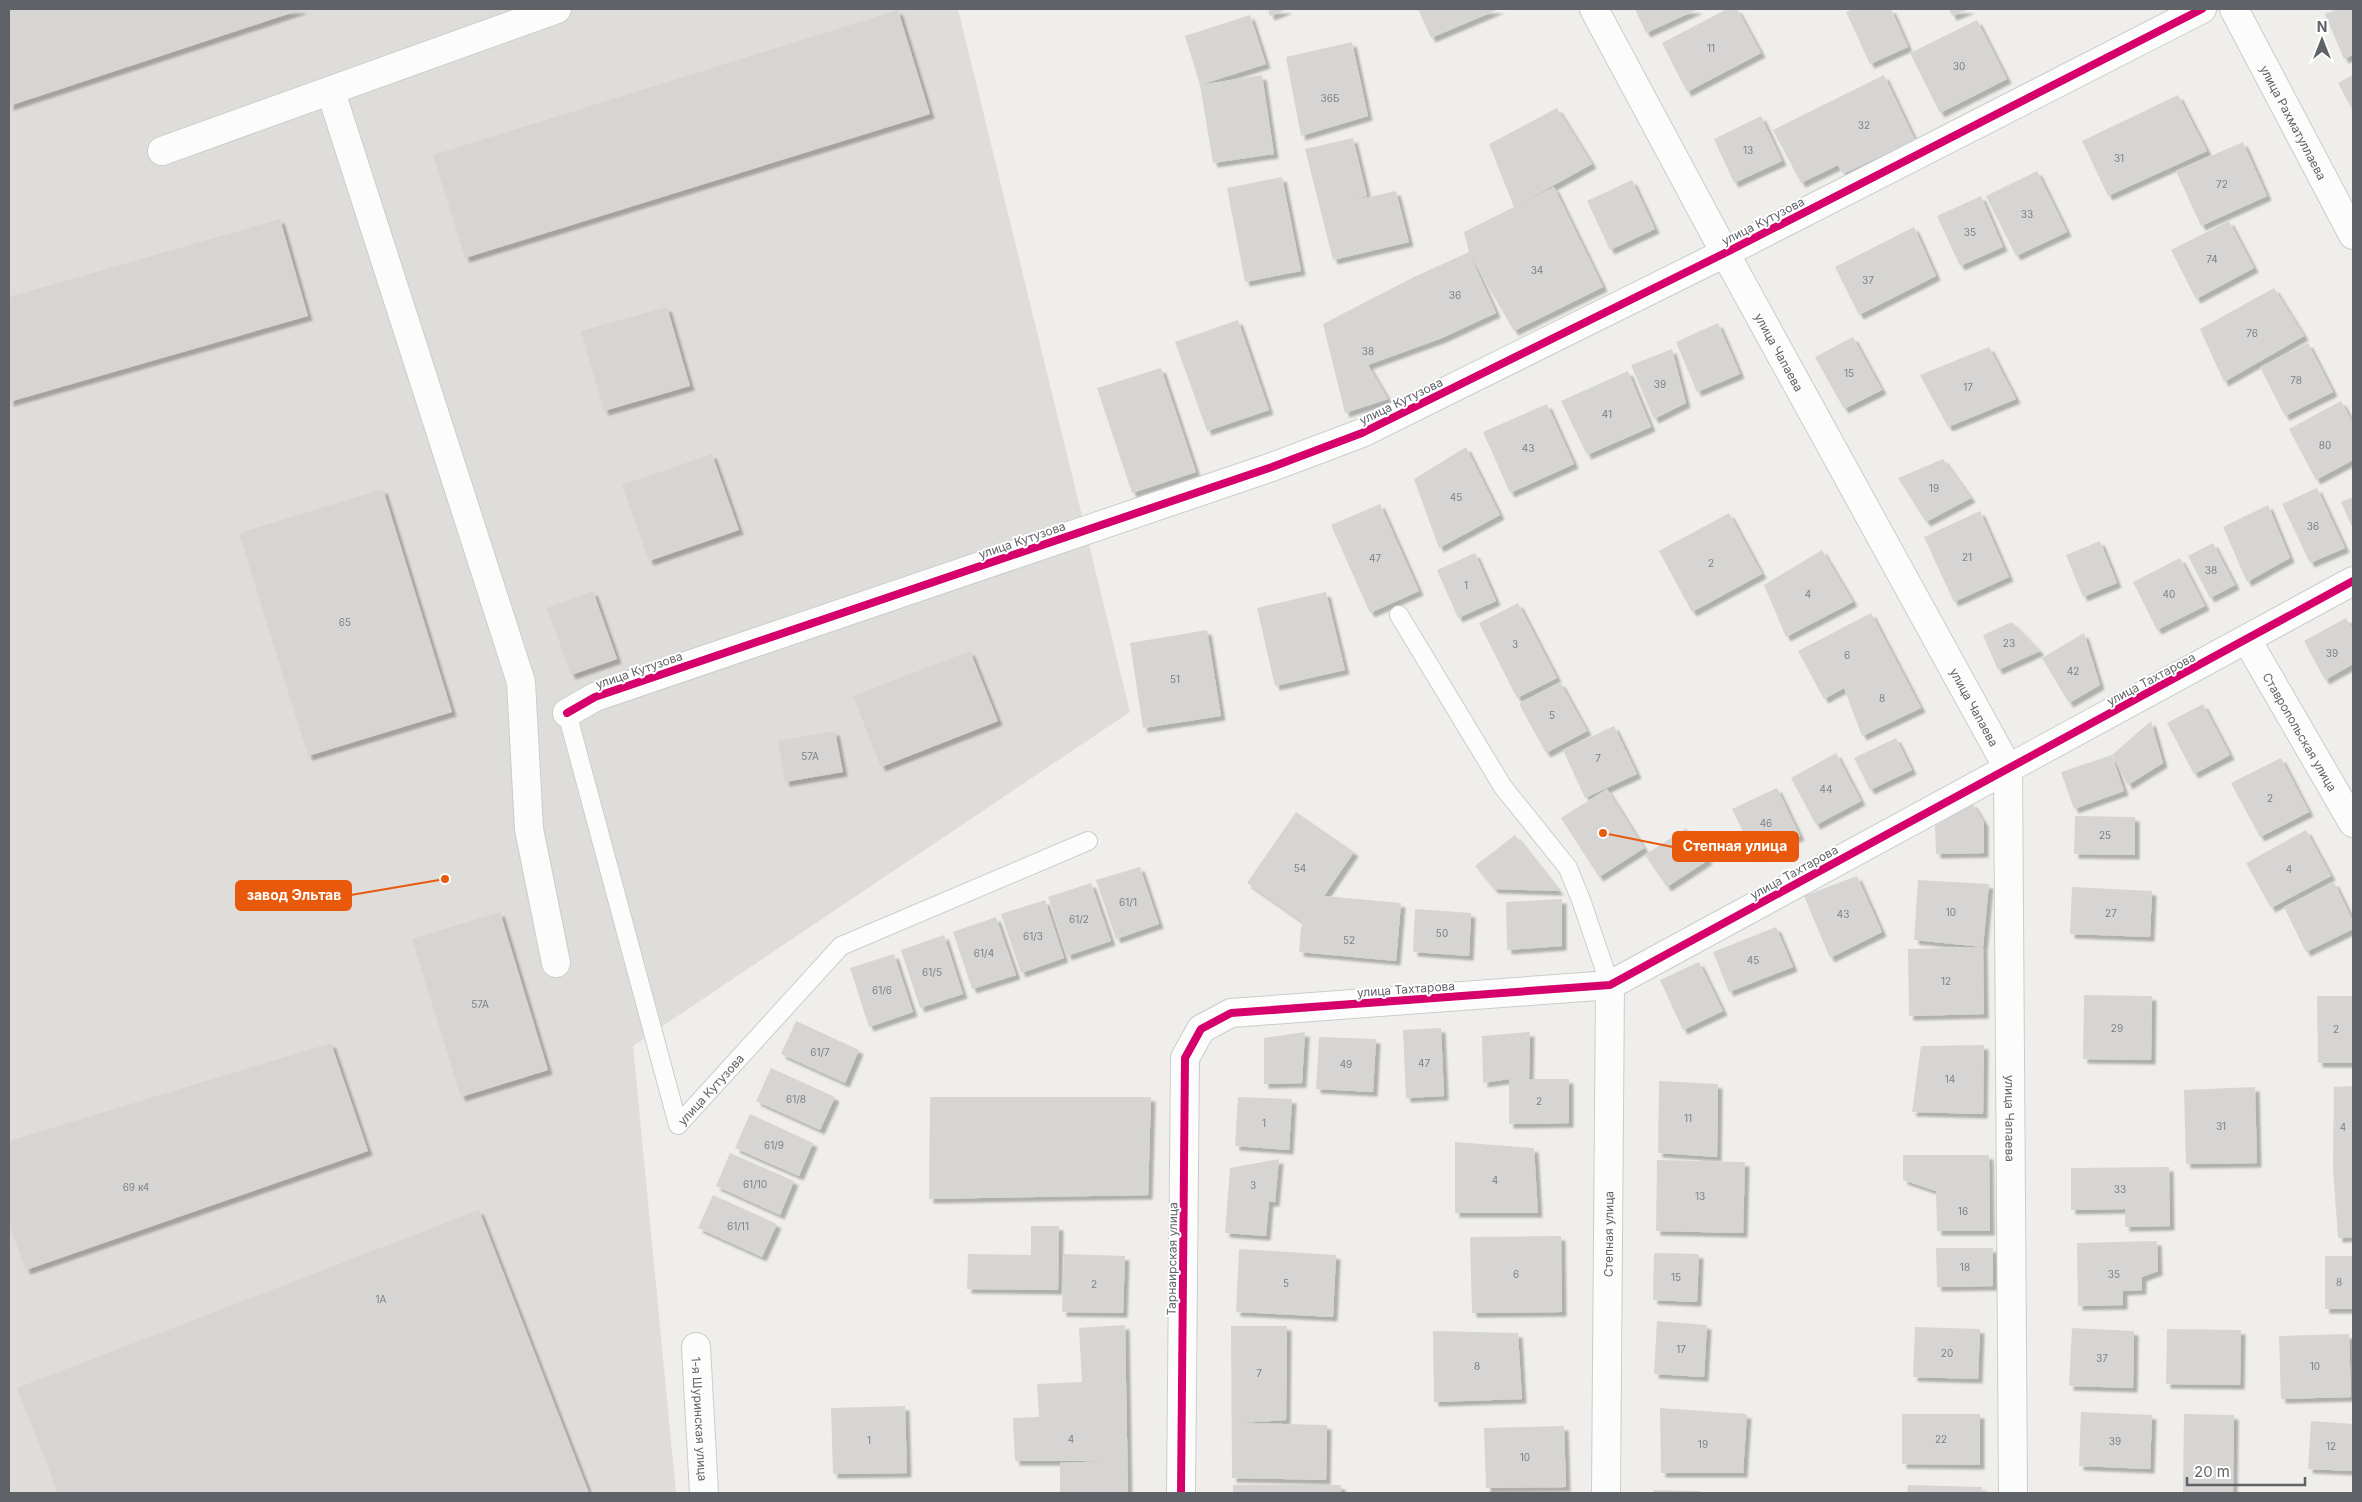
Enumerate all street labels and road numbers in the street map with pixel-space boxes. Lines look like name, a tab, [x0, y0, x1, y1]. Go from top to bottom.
street label: улица Рахматуллаева	[2257, 62, 2330, 182]
street label: улица Кутузова	[1719, 194, 1807, 248]
street label: улица Чапаева	[1752, 310, 1807, 394]
street label: улица Кутузова	[1357, 374, 1445, 428]
street label: улица Кутузова	[977, 518, 1067, 562]
street label: улица Кутузова	[594, 648, 684, 692]
street label: улица Тахтарова	[2104, 649, 2198, 709]
street label: улица Чапаева	[1947, 665, 2002, 749]
street label: Ставропольская улица	[2260, 670, 2340, 794]
street label: улица Тахтарова	[1747, 842, 1841, 902]
street label: улица Тахтарова	[1356, 978, 1456, 1000]
street label: улица Кутузова	[674, 1051, 747, 1128]
street label: улица Чапаева	[2003, 1075, 2018, 1162]
street label: Степная улица	[1600, 1191, 1616, 1277]
street label: Тарнаирская улица	[1164, 1202, 1180, 1316]
street label: 1-я Шуринская улица	[689, 1356, 711, 1482]

